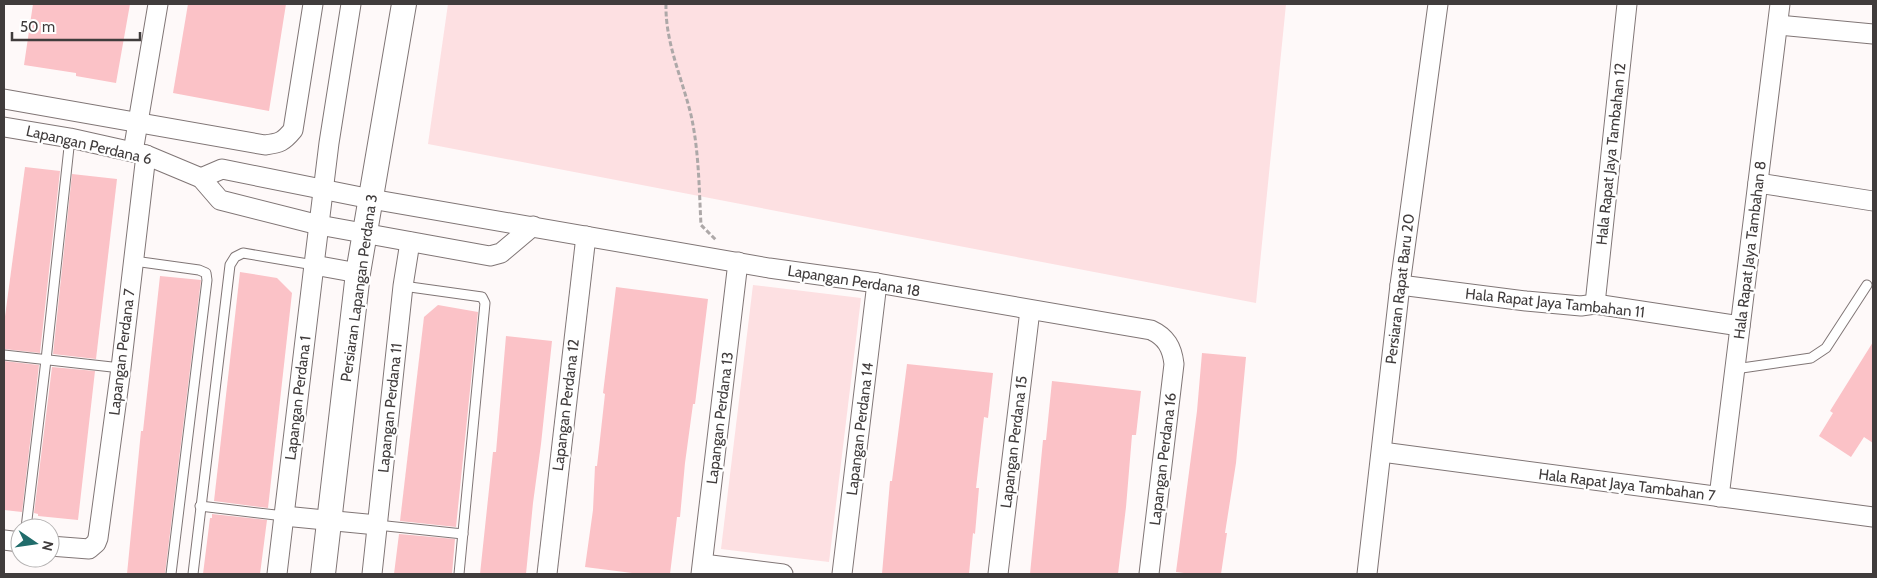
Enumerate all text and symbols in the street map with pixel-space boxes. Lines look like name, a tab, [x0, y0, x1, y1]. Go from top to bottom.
scale bar	[12, 10, 140, 42]
text: 50 m	[20, 18, 55, 36]
street label: Hala Rapat Jaya Tambahan 12	[1592, 62, 1630, 246]
street label: Lapangan Perdana 6	[24, 122, 154, 168]
street label: Hala Rapat Jaya Tambahan 8	[1730, 160, 1770, 340]
street label: Persiaran Lapangan Perdana 3	[337, 193, 381, 383]
street label: Persiaran Rapat Baru 20	[1382, 213, 1418, 365]
street label: Lapangan Perdana 18	[786, 262, 922, 300]
street label: Hala Rapat Jaya Tambahan 11	[1464, 285, 1646, 321]
street label: Lapangan Perdana 7	[105, 287, 139, 416]
street label: Lapangan Perdana 1	[281, 335, 315, 461]
street label: Lapangan Perdana 12	[549, 338, 583, 472]
street label: Lapangan Perdana 11	[374, 342, 406, 474]
street label: Lapangan Perdana 13	[703, 351, 737, 485]
street label: Lapangan Perdana 14	[843, 361, 877, 496]
street label: Lapangan Perdana 15	[997, 375, 1031, 509]
street label: Lapangan Perdana 16	[1146, 392, 1180, 526]
street label: Hala Rapat Jaya Tambahan 7	[1538, 465, 1717, 505]
north arrow	[10, 518, 60, 568]
text: N	[38, 539, 58, 553]

